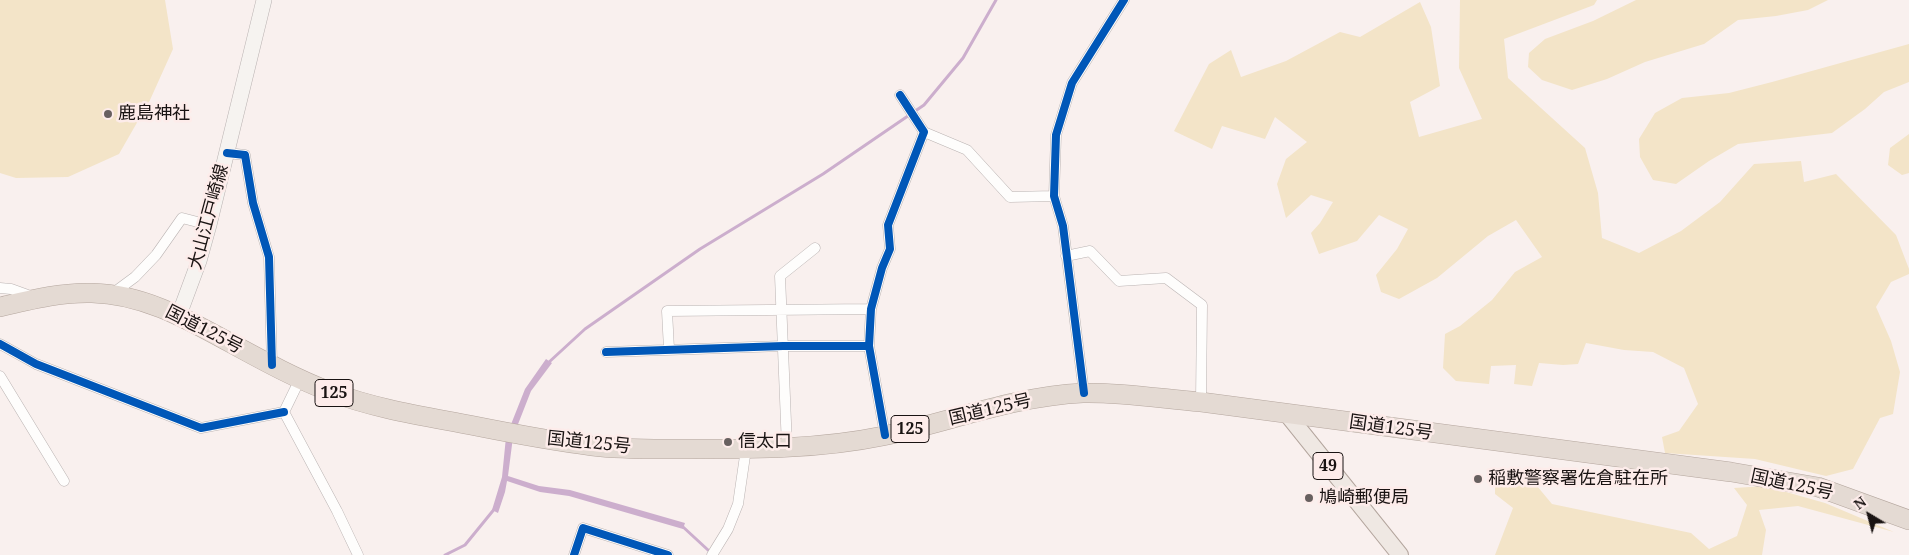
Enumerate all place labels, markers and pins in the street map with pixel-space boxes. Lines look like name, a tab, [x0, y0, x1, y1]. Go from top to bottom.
place label: 鹿島神社	[118, 103, 190, 125]
marker: 鹿島神社	[102, 108, 114, 120]
place label: 信太口	[738, 431, 792, 453]
marker: 信太口	[722, 436, 734, 448]
place label: 稲敷警察署佐倉駐在所	[1488, 468, 1668, 490]
marker: 稲敷警察署佐倉駐在所	[1472, 473, 1484, 485]
place label: 鳩崎郵便局	[1319, 487, 1409, 509]
marker: 鳩崎郵便局	[1303, 492, 1315, 504]

